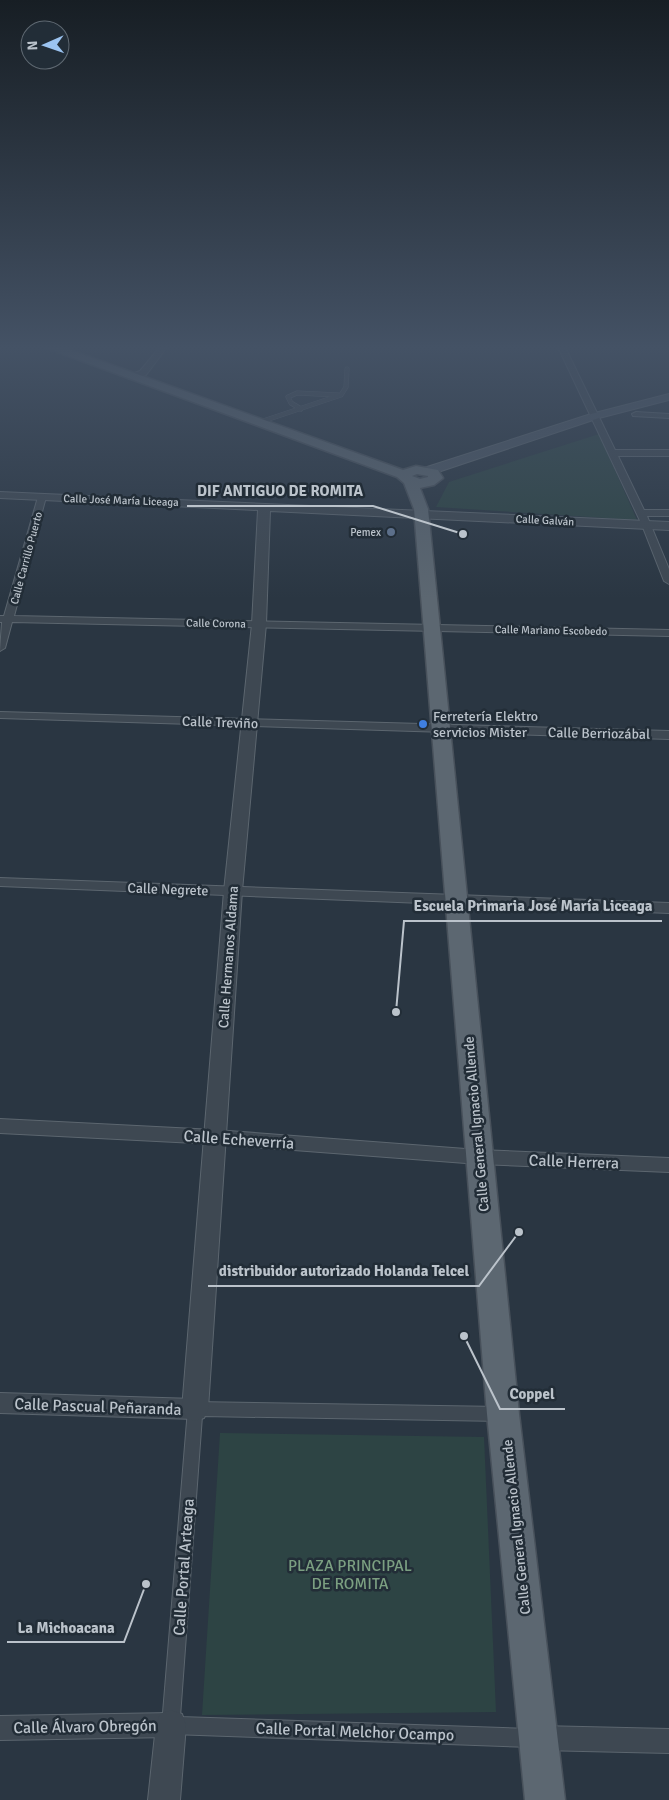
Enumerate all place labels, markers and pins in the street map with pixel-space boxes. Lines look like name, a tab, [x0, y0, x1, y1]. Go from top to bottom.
callout: DIF ANTIGUO DE ROMITA	[187, 476, 373, 506]
place label: Pemex	[350, 526, 381, 539]
marker: Pemex	[385, 526, 397, 538]
place label: Ferretería Elektro servicios Mister	[433, 708, 538, 741]
marker: Ferretería Elektro servicios Mister	[417, 718, 429, 730]
callout: Escuela Primaria José María Liceaga	[404, 891, 662, 921]
callout: distribuidor autorizado Holanda Telcel	[208, 1256, 479, 1286]
callout: Coppel	[500, 1379, 565, 1409]
callout: La Michoacana	[7, 1612, 124, 1642]

